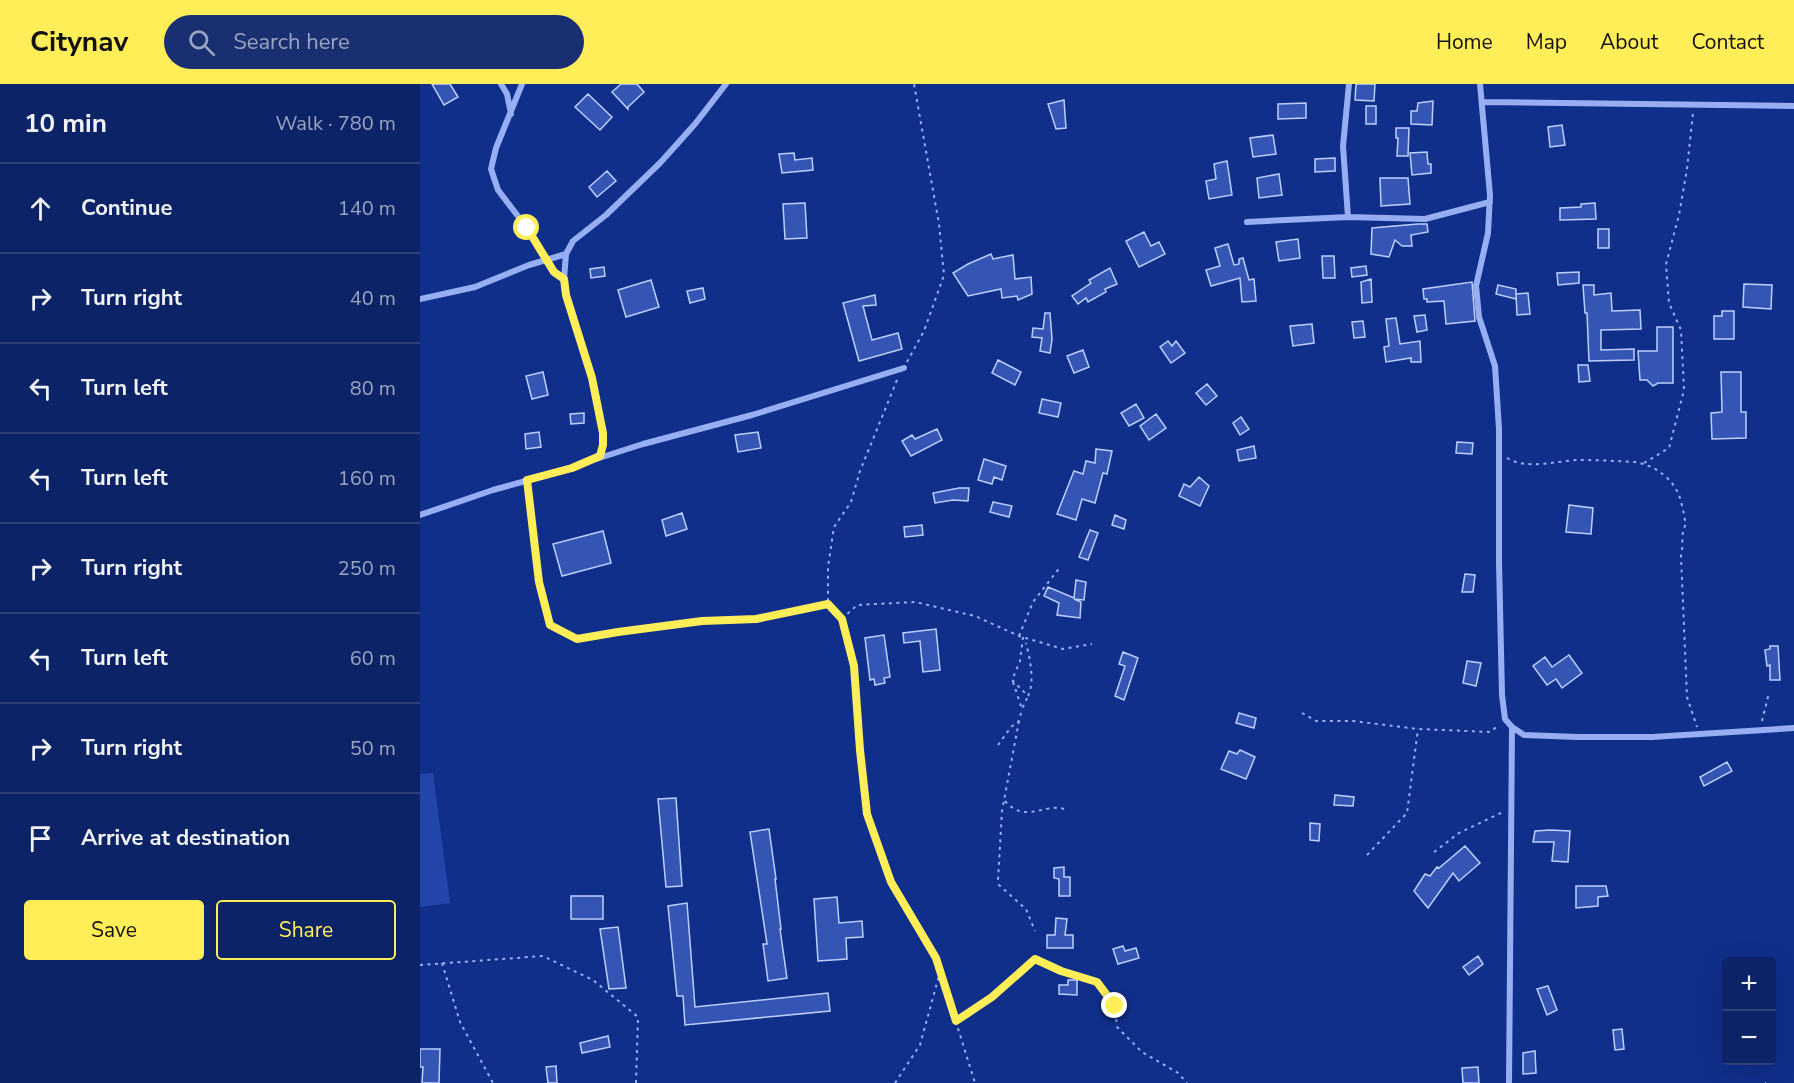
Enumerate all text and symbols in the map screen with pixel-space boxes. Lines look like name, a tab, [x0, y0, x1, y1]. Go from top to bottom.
search box	[164, 15, 584, 69]
text: Citynav	[30, 23, 128, 61]
icon: search	[185, 26, 218, 59]
text: Search here	[233, 27, 350, 57]
text: Home	[1436, 28, 1493, 56]
text: Map	[1526, 28, 1567, 56]
text: About	[1600, 28, 1658, 56]
text: Contact	[1691, 28, 1764, 56]
text: 10 min	[24, 106, 107, 141]
text: Walk · 780 m	[276, 110, 396, 137]
icon: ahead	[24, 192, 57, 225]
text: Continue	[81, 193, 172, 223]
text: 140 m	[338, 195, 396, 222]
route start	[513, 214, 539, 240]
icon: right	[24, 282, 57, 315]
text: Turn right	[81, 283, 182, 313]
text: 40 m	[350, 285, 396, 312]
icon: left	[24, 372, 57, 405]
text: Turn left	[81, 373, 168, 403]
text: 80 m	[350, 375, 396, 402]
icon: left	[24, 462, 57, 495]
text: Turn left	[81, 463, 168, 493]
text: 160 m	[338, 465, 396, 492]
icon: right	[24, 552, 57, 585]
text: Turn right	[81, 553, 182, 583]
text: 250 m	[338, 555, 396, 582]
icon: left	[24, 642, 57, 675]
text: Turn left	[81, 643, 168, 673]
text: 60 m	[350, 645, 396, 672]
icon: right	[24, 732, 57, 765]
text: Turn right	[81, 733, 182, 763]
text: 50 m	[350, 735, 396, 762]
icon: arrive	[24, 822, 57, 855]
text: Arrive at destination	[81, 823, 290, 853]
button: Save	[24, 900, 204, 960]
button: Share	[216, 900, 396, 960]
map controls	[1722, 957, 1776, 1065]
button: +	[1722, 957, 1776, 1011]
route end	[1101, 992, 1127, 1018]
button: −	[1722, 1011, 1776, 1065]

